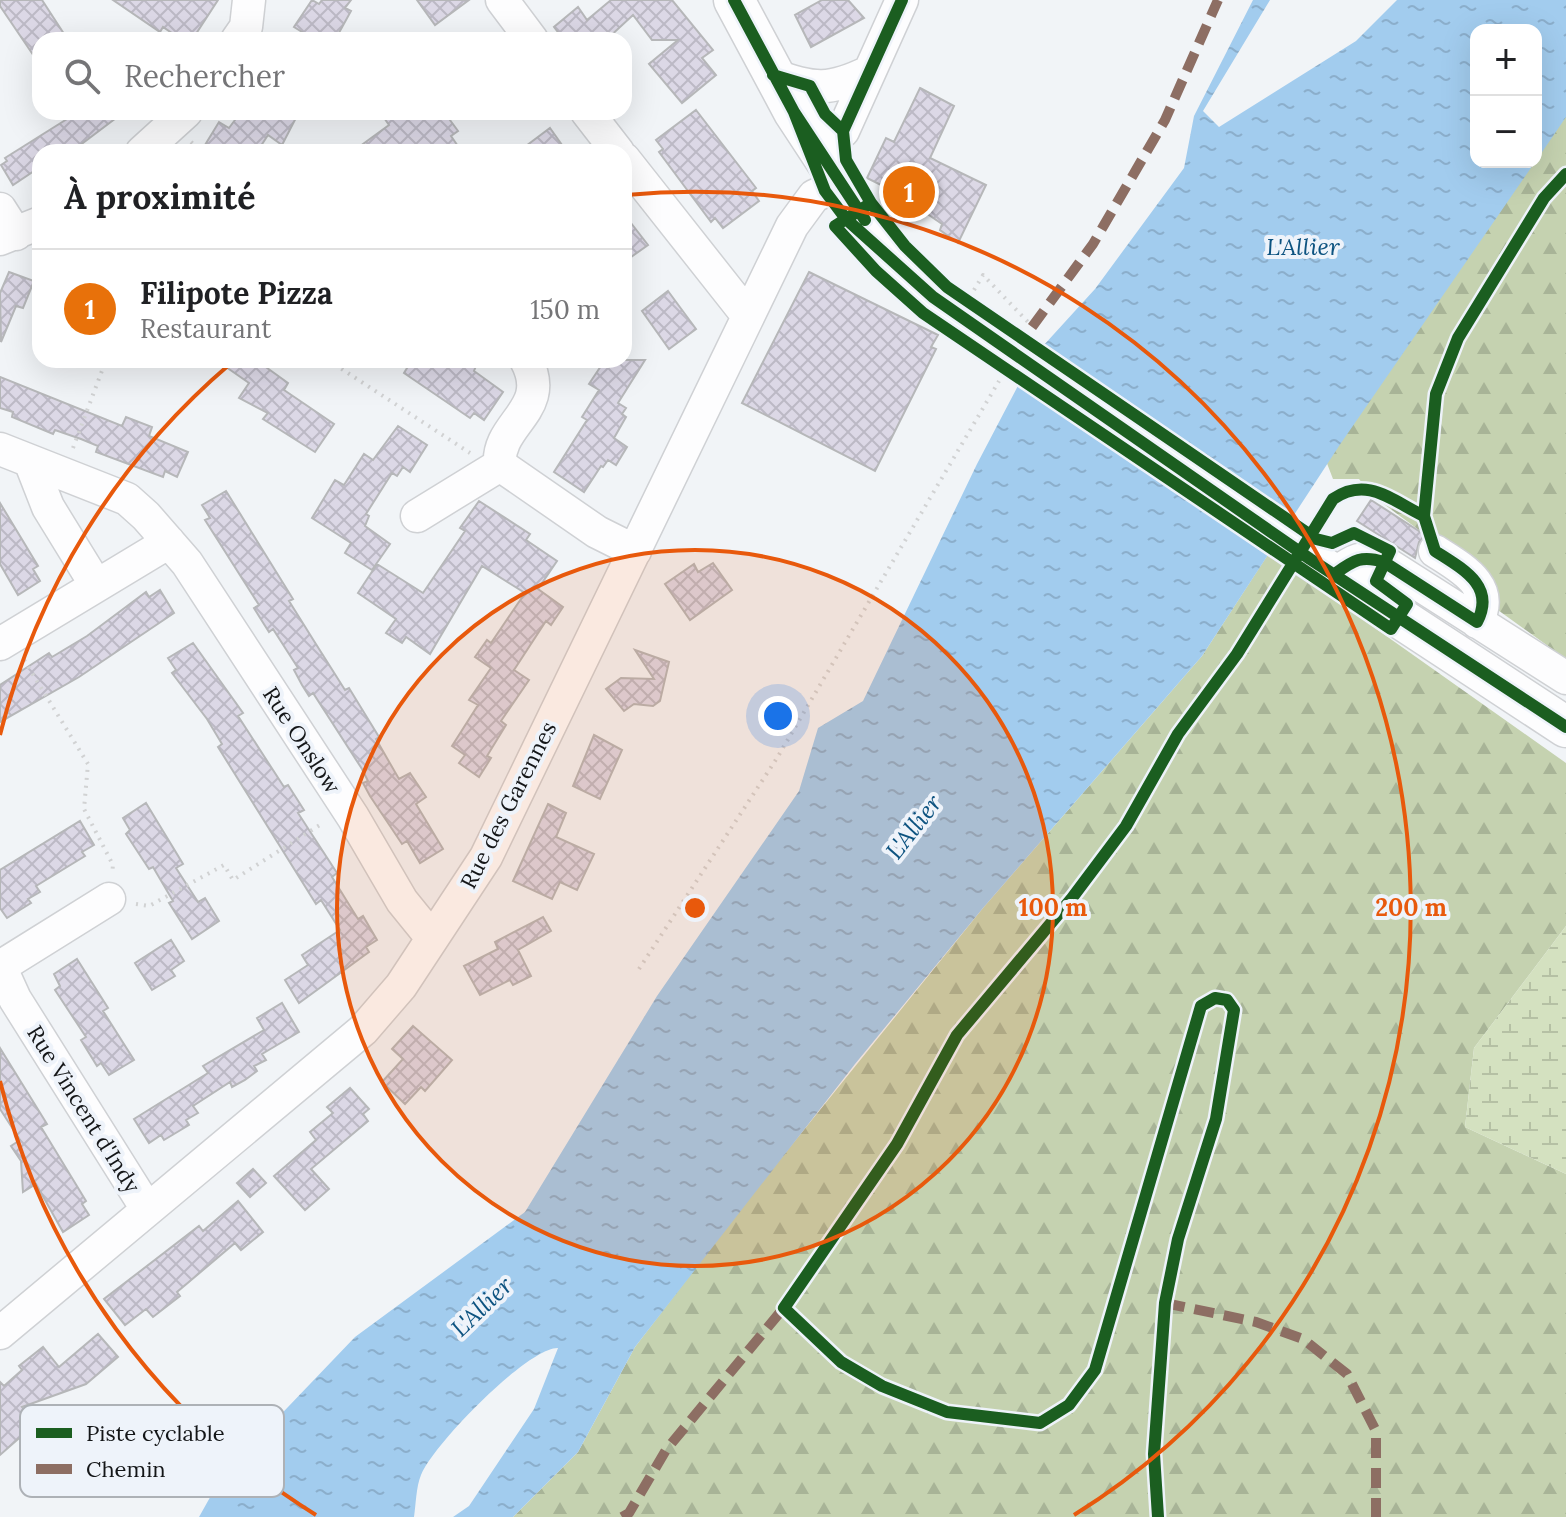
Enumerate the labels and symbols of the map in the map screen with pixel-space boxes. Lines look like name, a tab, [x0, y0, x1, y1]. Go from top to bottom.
pin: 1	[883, 162, 935, 222]
water label: L'Allier	[1266, 231, 1340, 262]
street label: Rue Onslow	[257, 681, 347, 799]
your location	[758, 696, 798, 736]
street label: Rue des Garennes	[454, 717, 562, 893]
water label: L'Allier	[879, 788, 949, 865]
text: 100 m	[1019, 892, 1087, 923]
text: 200 m	[1375, 892, 1447, 923]
centre of rings	[681, 894, 709, 922]
street label: Rue Vincent d'Indy	[21, 1020, 147, 1198]
water label: L'Allier	[444, 1270, 519, 1343]
legend	[20, 1405, 284, 1497]
text: Piste cyclable	[86, 1419, 225, 1447]
text: Chemin	[86, 1455, 166, 1483]

